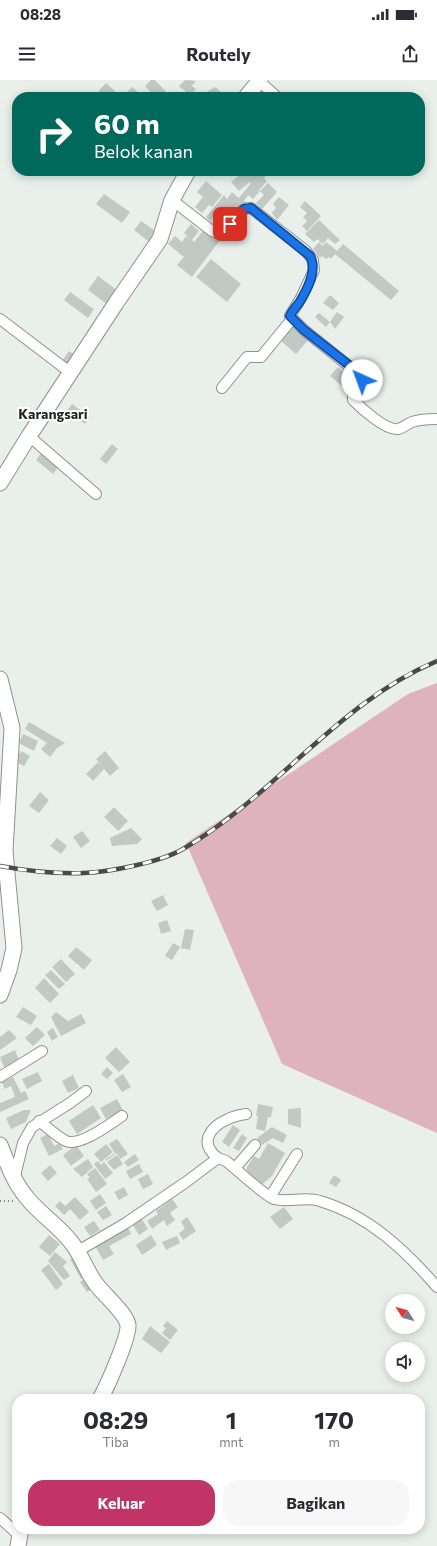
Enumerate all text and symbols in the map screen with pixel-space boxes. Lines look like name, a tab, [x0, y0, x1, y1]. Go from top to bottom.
text: 08:28	[20, 5, 61, 23]
icon: menu	[16, 43, 38, 65]
text: Routely	[186, 43, 251, 65]
icon: share	[399, 43, 421, 65]
text: 60 m	[94, 106, 160, 140]
icon: right	[28, 108, 80, 160]
text: Belok kanan	[94, 140, 193, 162]
pin	[213, 207, 247, 241]
icon: arrive	[219, 213, 241, 235]
position arrow	[341, 359, 383, 401]
district label: Karangsari	[18, 405, 88, 422]
north arrow	[385, 1294, 425, 1334]
map controls	[385, 1294, 425, 1382]
button: sound	[385, 1342, 425, 1382]
text: 08:29	[83, 1405, 148, 1434]
text: 1	[226, 1405, 237, 1434]
text: 170	[314, 1405, 354, 1434]
text: Tiba	[103, 1434, 129, 1450]
text: mnt	[219, 1434, 243, 1450]
text: m	[328, 1434, 340, 1450]
button: Keluar	[28, 1480, 215, 1526]
button: Bagikan	[223, 1480, 409, 1526]

